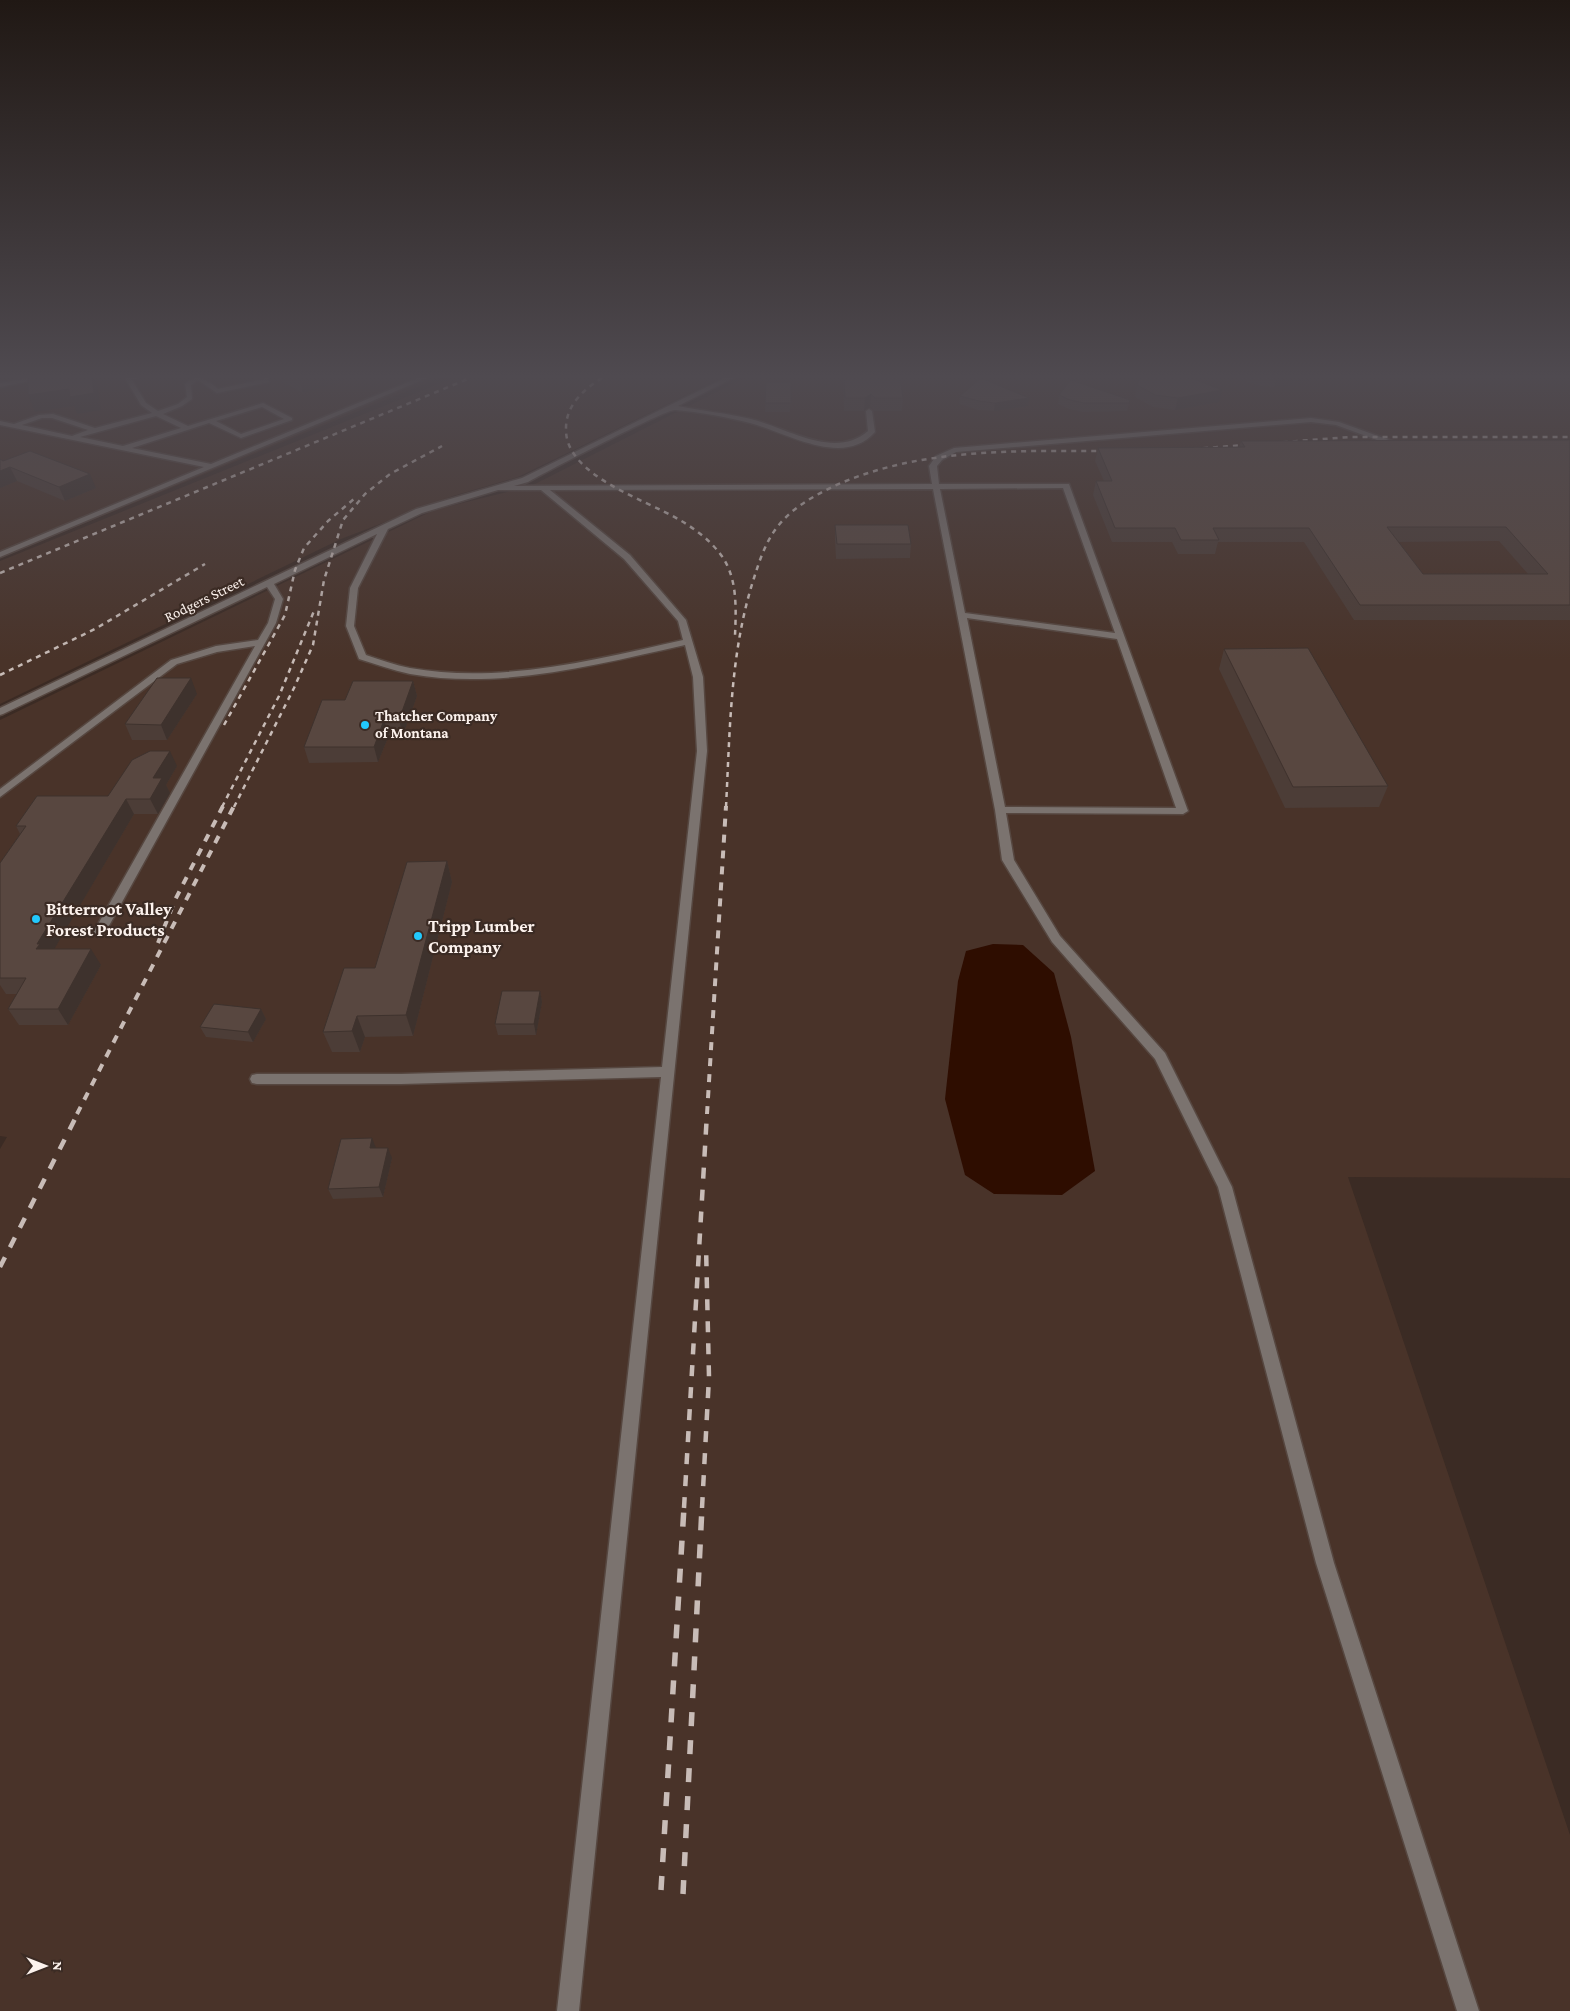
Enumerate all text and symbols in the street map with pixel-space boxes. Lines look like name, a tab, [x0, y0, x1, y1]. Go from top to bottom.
street label: Rodgers Street	[162, 572, 248, 626]
place label: Thatcher Company of Montana	[375, 708, 498, 741]
marker: Thatcher Company of Montana	[359, 719, 371, 731]
place label: Bitterroot Valley Forest Products	[46, 899, 172, 940]
marker: Bitterroot Valley Forest Products	[30, 913, 42, 925]
place label: Tripp Lumber Company	[428, 916, 535, 957]
marker: Tripp Lumber Company	[412, 930, 424, 942]
north arrow	[20, 1941, 70, 1991]
text: N	[50, 1961, 66, 1971]

